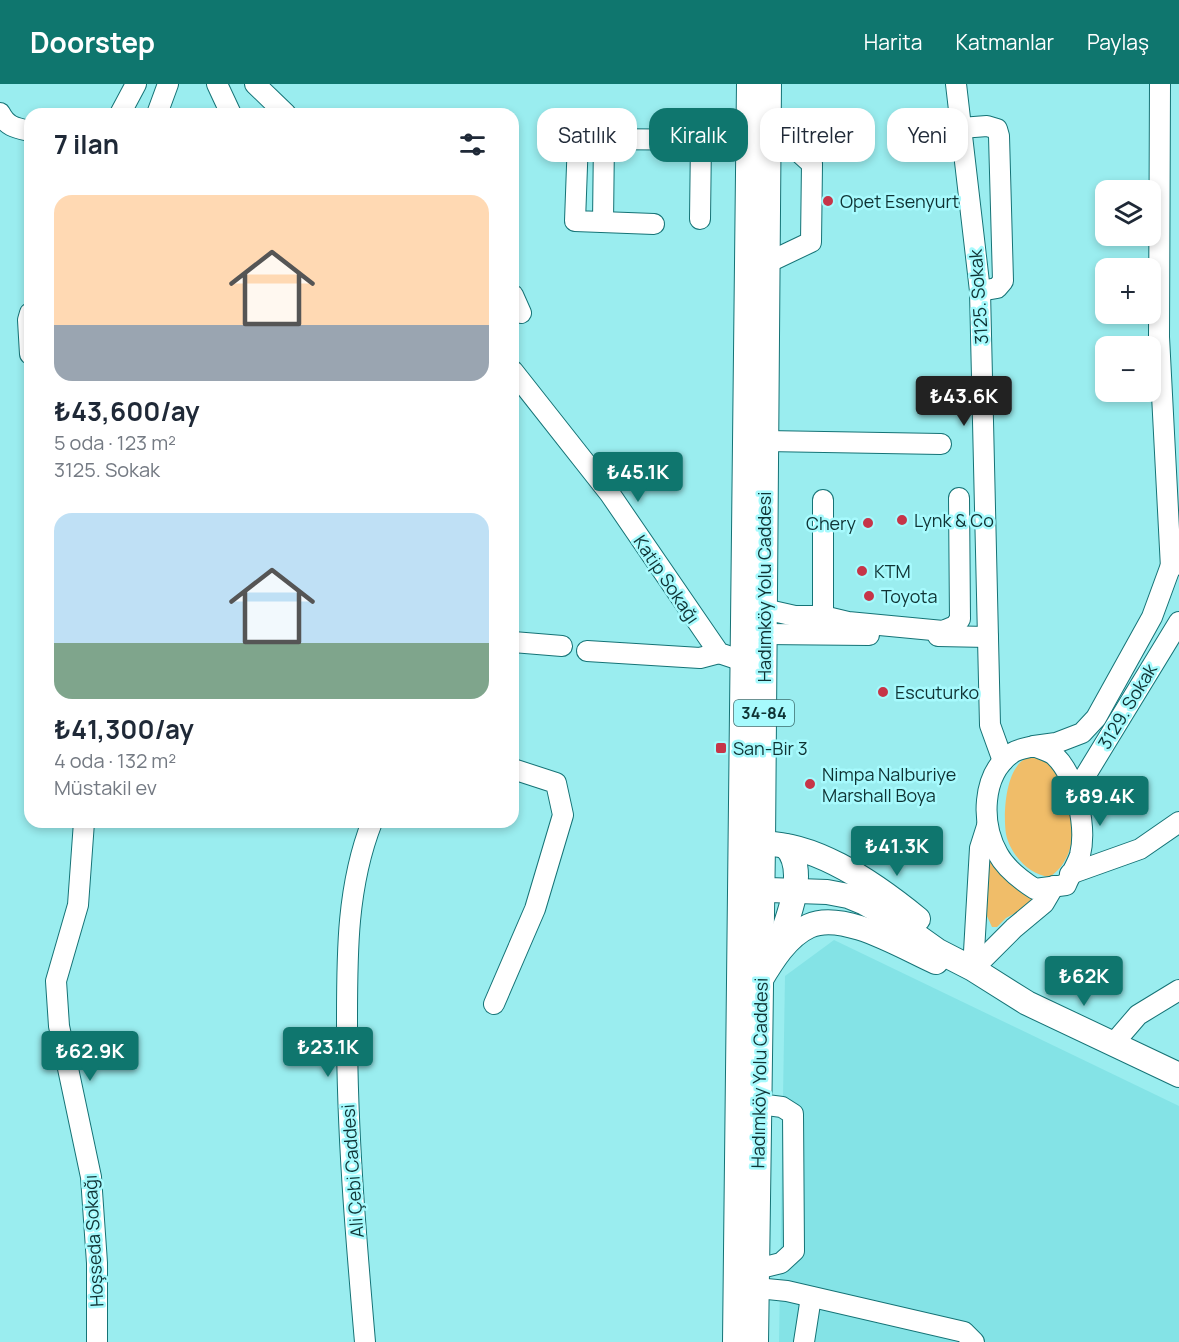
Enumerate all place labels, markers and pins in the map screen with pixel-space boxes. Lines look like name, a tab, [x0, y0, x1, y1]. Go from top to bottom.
place label: Opet Esenyurt	[840, 189, 959, 213]
marker: Opet Esenyurt	[821, 194, 835, 208]
pin: ₺43.6K	[915, 376, 1013, 427]
pin: ₺45.1K	[589, 452, 687, 503]
place label: Lynk & Co	[914, 508, 994, 532]
place label: Chery	[806, 511, 856, 535]
marker: Lynk & Co	[895, 513, 909, 527]
marker: Chery	[861, 516, 875, 530]
place label: KTM	[874, 559, 911, 583]
marker: KTM	[855, 564, 869, 578]
place label: Toyota	[881, 584, 938, 608]
marker: Toyota	[862, 589, 876, 603]
place label: Escuturko	[895, 680, 979, 704]
marker: Escuturko	[876, 685, 890, 699]
place label: San-Bir 3	[733, 736, 808, 760]
marker: San-Bir 3	[714, 741, 728, 755]
place label: Nimpa Nalburiye Marshall Boya	[822, 762, 956, 807]
pin: ₺89.4K	[1051, 776, 1149, 827]
marker: Nimpa Nalburiye Marshall Boya	[803, 777, 817, 791]
pin: ₺41.3K	[848, 826, 946, 877]
pin: ₺62K	[1048, 956, 1120, 1007]
pin: ₺23.1K	[279, 1027, 377, 1078]
pin: ₺62.9K	[41, 1031, 139, 1082]

